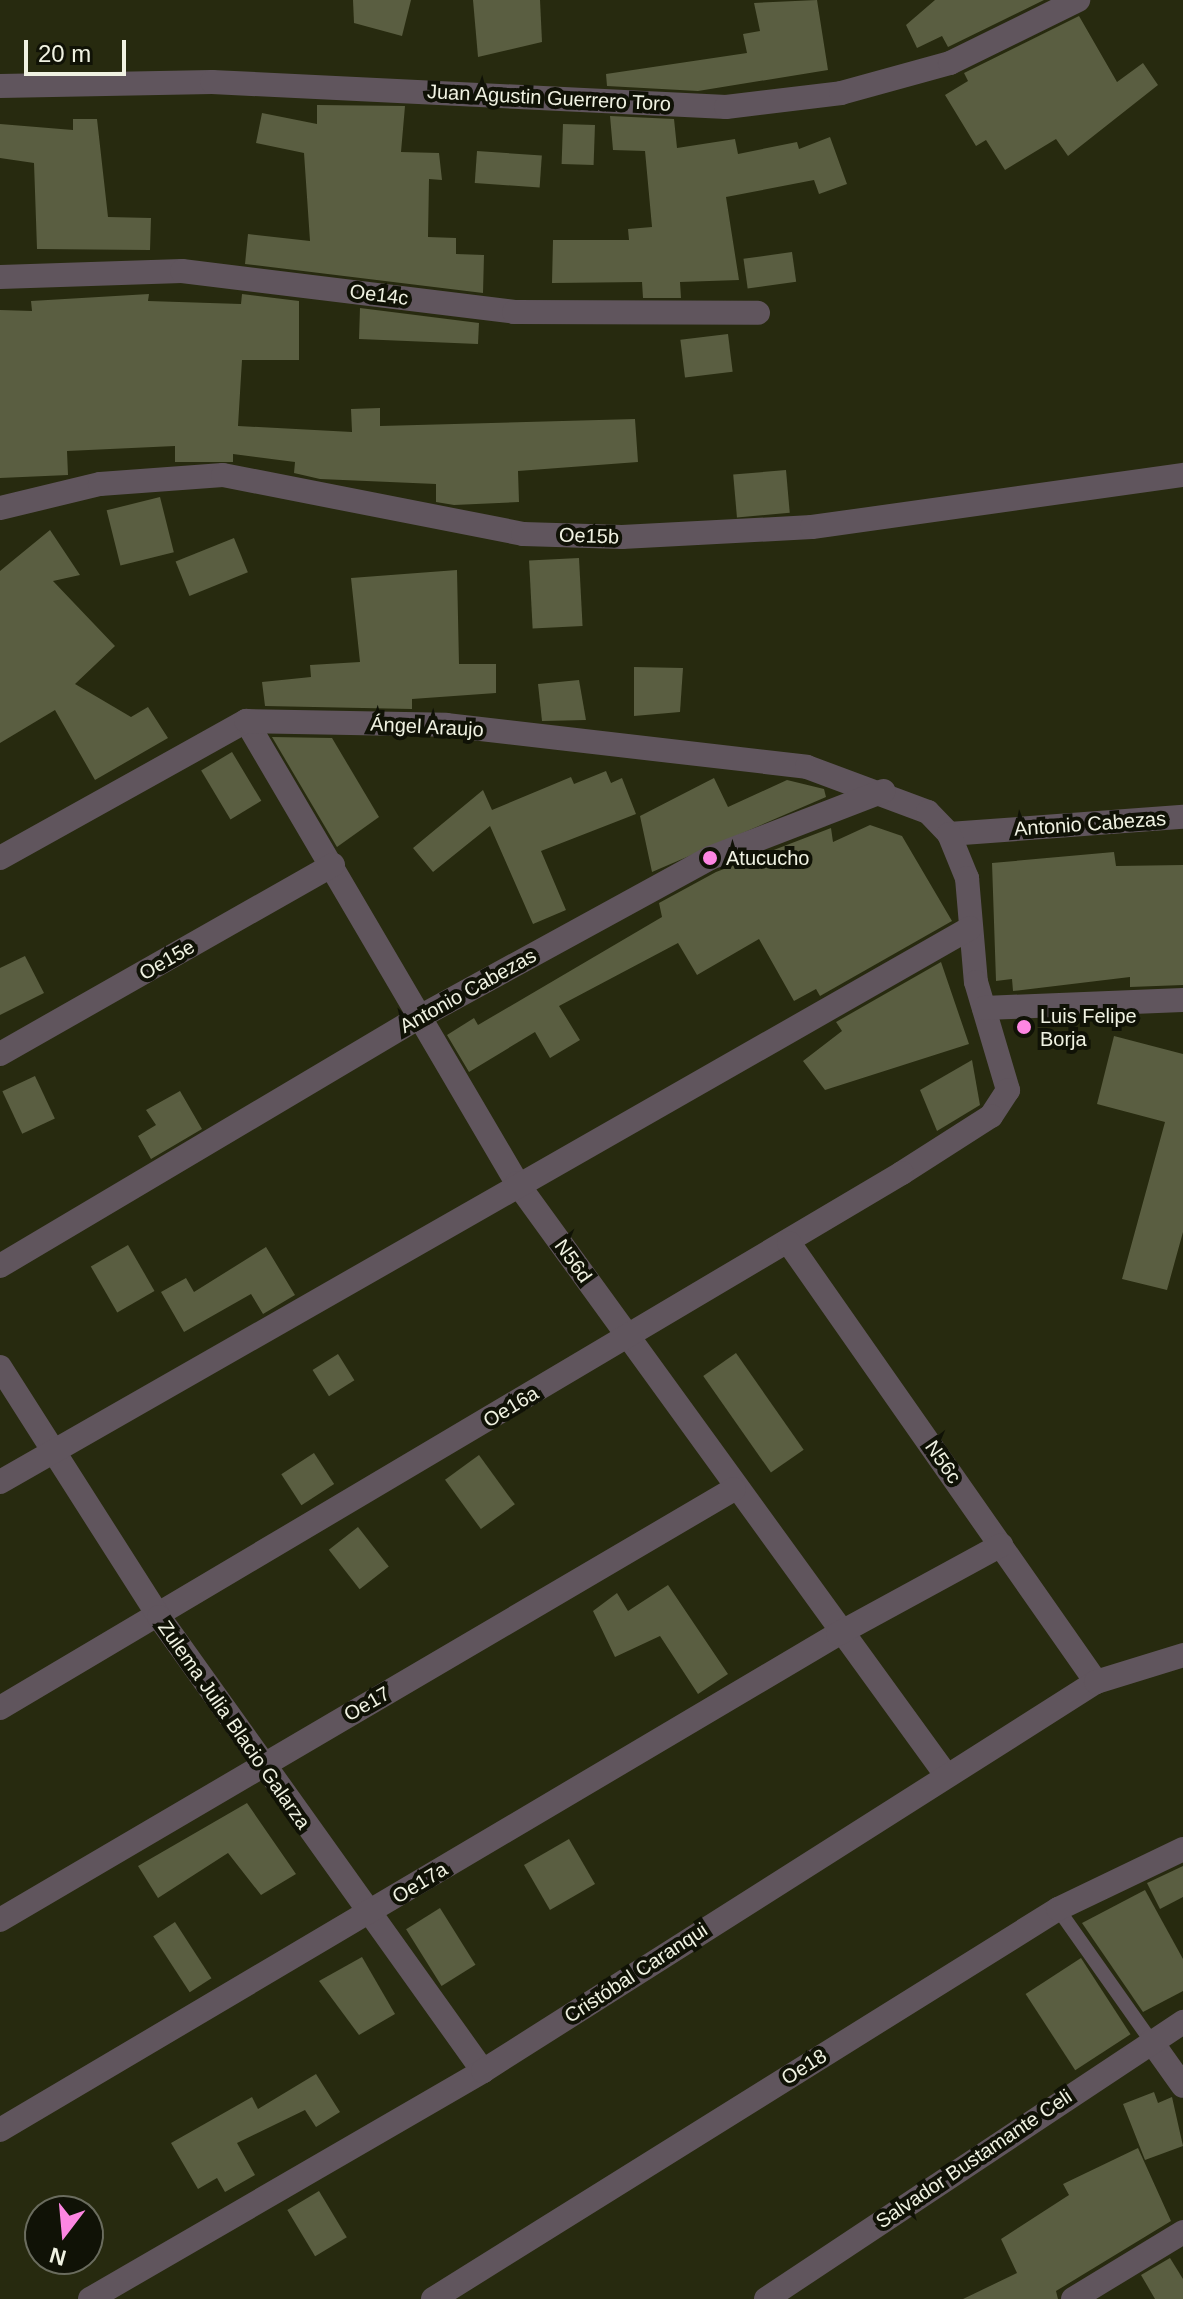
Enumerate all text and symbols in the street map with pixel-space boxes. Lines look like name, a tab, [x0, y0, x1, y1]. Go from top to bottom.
scale bar	[28, 24, 130, 74]
text: 20 m	[38, 40, 91, 67]
street label: Juan Agustin Guerrero Toro	[426, 80, 672, 116]
street label: Oe14c	[348, 279, 410, 311]
street label: Oe15b	[559, 523, 619, 549]
street label: Ángel Araujo	[369, 712, 485, 742]
street label: Antonio Cabezas	[1013, 807, 1167, 841]
place label: Atucucho	[726, 846, 809, 870]
marker: Atucucho	[701, 849, 719, 867]
street label: Oe15e	[135, 935, 199, 985]
street label: Antonio Cabezas	[396, 944, 540, 1038]
place label: Luis Felipe Borja	[1040, 1004, 1137, 1051]
marker: Luis Felipe Borja	[1015, 1018, 1033, 1036]
street label: N56d	[549, 1235, 597, 1287]
street label: Oe16a	[479, 1381, 543, 1433]
street label: N56c	[920, 1436, 966, 1488]
street label: Zulema Julia Blacio Galarza	[153, 1616, 315, 1834]
street label: Oe17	[340, 1681, 394, 1727]
street label: Oe17a	[388, 1857, 452, 1909]
street label: Cristóbal Caranqui	[560, 1918, 712, 2028]
street label: Oe18	[777, 2044, 831, 2090]
street label: Salvador Bustamante Celi	[871, 2084, 1077, 2234]
north arrow	[24, 2195, 104, 2275]
text: N	[47, 2242, 69, 2271]

